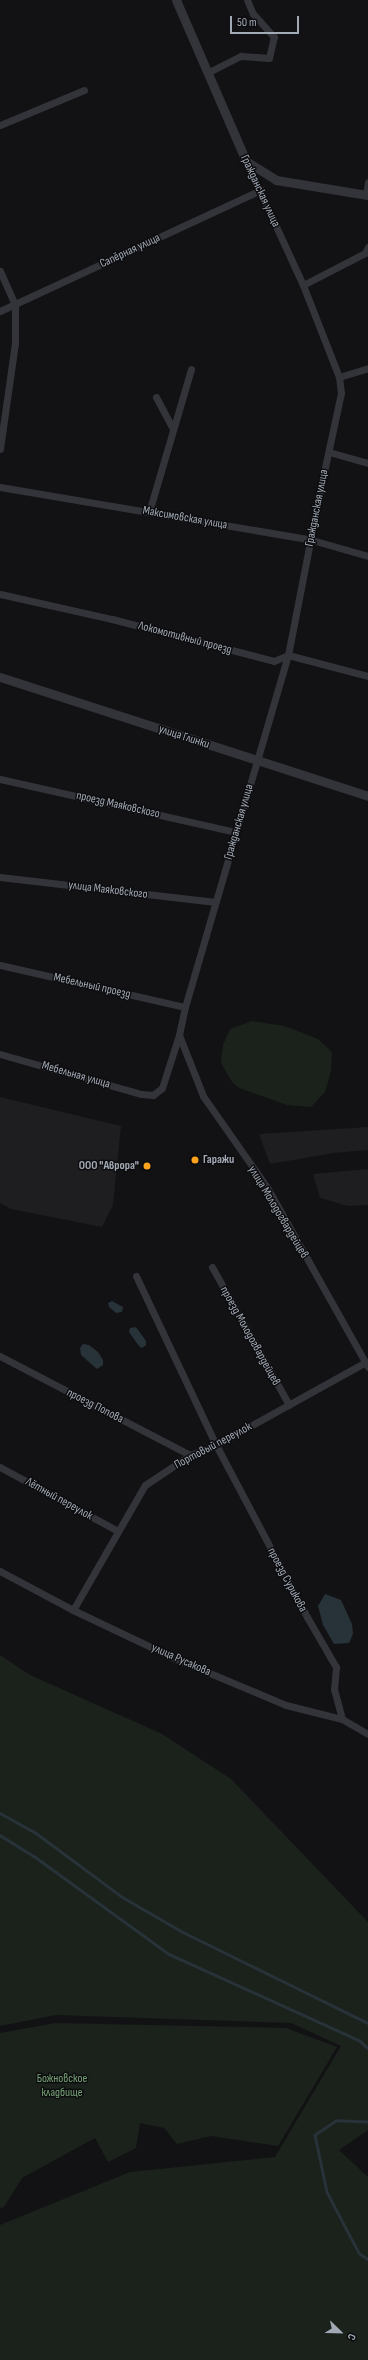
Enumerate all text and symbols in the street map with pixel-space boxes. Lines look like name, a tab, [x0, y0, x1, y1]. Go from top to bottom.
scale bar	[232, 8, 301, 34]
text: 50 m	[237, 15, 257, 30]
street label: Гражданская улица	[237, 153, 283, 229]
street label: Сапёрная улица	[98, 231, 162, 271]
street label: Гражданская улица	[302, 468, 332, 548]
street label: Максимовская улица	[142, 503, 228, 533]
street label: Локомотивный проезд	[137, 619, 233, 657]
street label: улица Глинки	[157, 722, 211, 752]
street label: Гражданская улица	[221, 783, 257, 861]
street label: проезд Маяковского	[75, 788, 161, 822]
street label: улица Маяковского	[68, 878, 148, 902]
street label: Мебельный проезд	[52, 970, 132, 1002]
street label: Мебельная улица	[40, 1058, 112, 1092]
place label: Гаражи	[203, 1153, 234, 1167]
marker: Гаражи	[190, 1155, 200, 1165]
place label: ООО "Аврора"	[79, 1159, 139, 1173]
marker: ООО "Аврора"	[142, 1161, 152, 1171]
street label: улица Молодогвардейцев	[245, 1163, 311, 1261]
street label: проезд Молодогвардейцев	[217, 1284, 283, 1388]
street label: проезд Попова	[64, 1386, 126, 1426]
street label: Портовый переулок	[172, 1420, 254, 1472]
street label: Лётный переулок	[23, 1475, 95, 1523]
street label: проезд Сурикова	[264, 1545, 310, 1615]
street label: улица Русакова	[149, 1641, 213, 1679]
park label: Божновское кладбище	[37, 2072, 87, 2100]
north arrow	[320, 2312, 360, 2352]
text: С	[344, 2332, 359, 2342]

